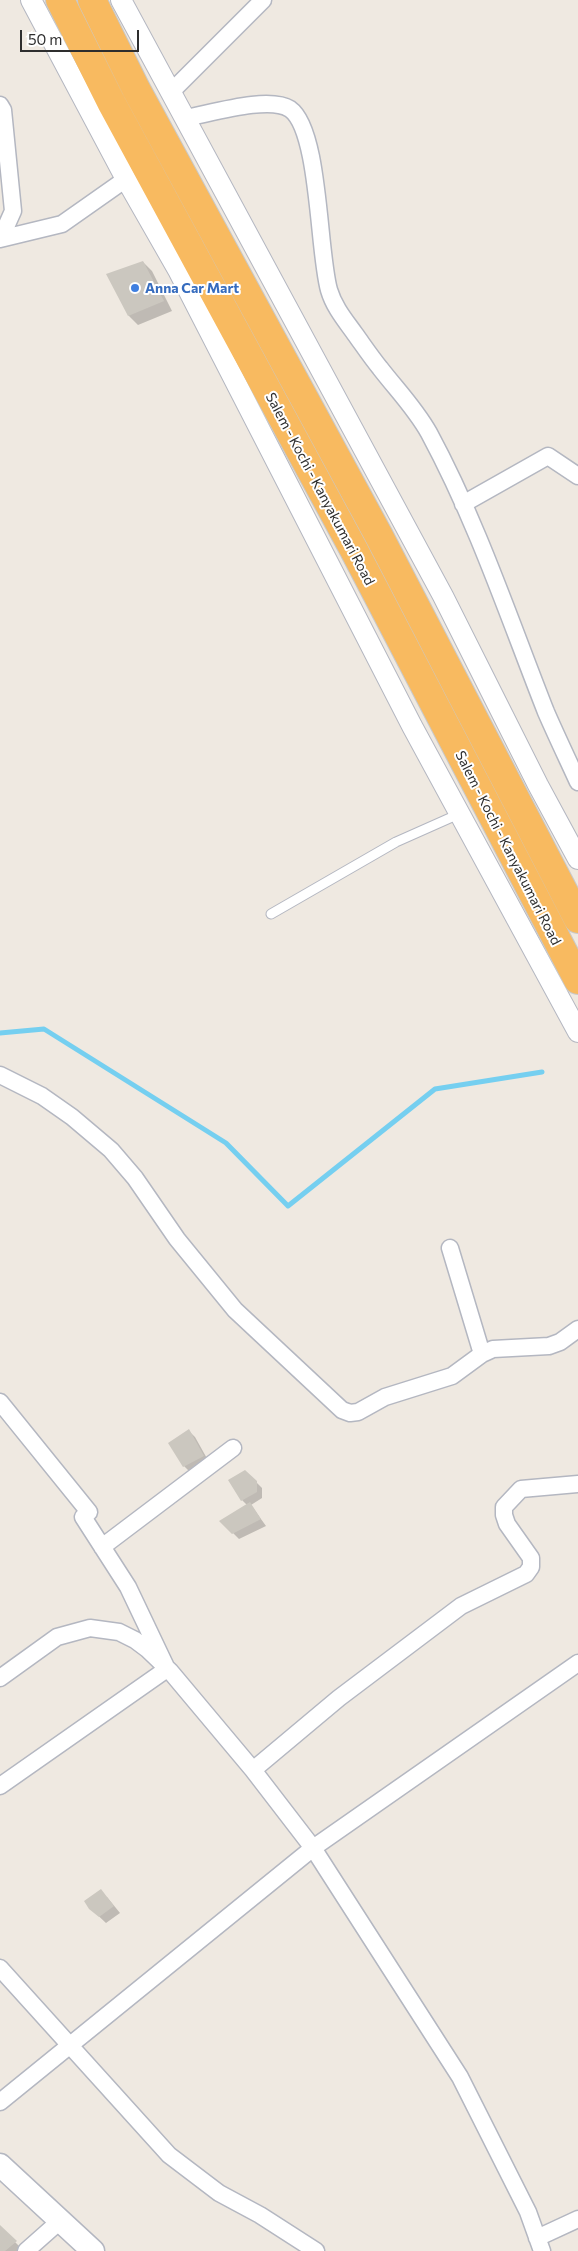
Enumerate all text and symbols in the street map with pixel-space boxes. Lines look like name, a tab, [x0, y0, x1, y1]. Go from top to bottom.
scale bar	[22, 20, 141, 52]
text: 50 m	[28, 30, 62, 48]
place label: Anna Car Mart	[145, 280, 239, 296]
marker: Anna Car Mart	[129, 282, 141, 294]
street label: Salem - Kochi - Kanyakumari Road	[262, 390, 378, 588]
street label: Salem - Kochi - Kanyakumari Road	[452, 748, 564, 948]

